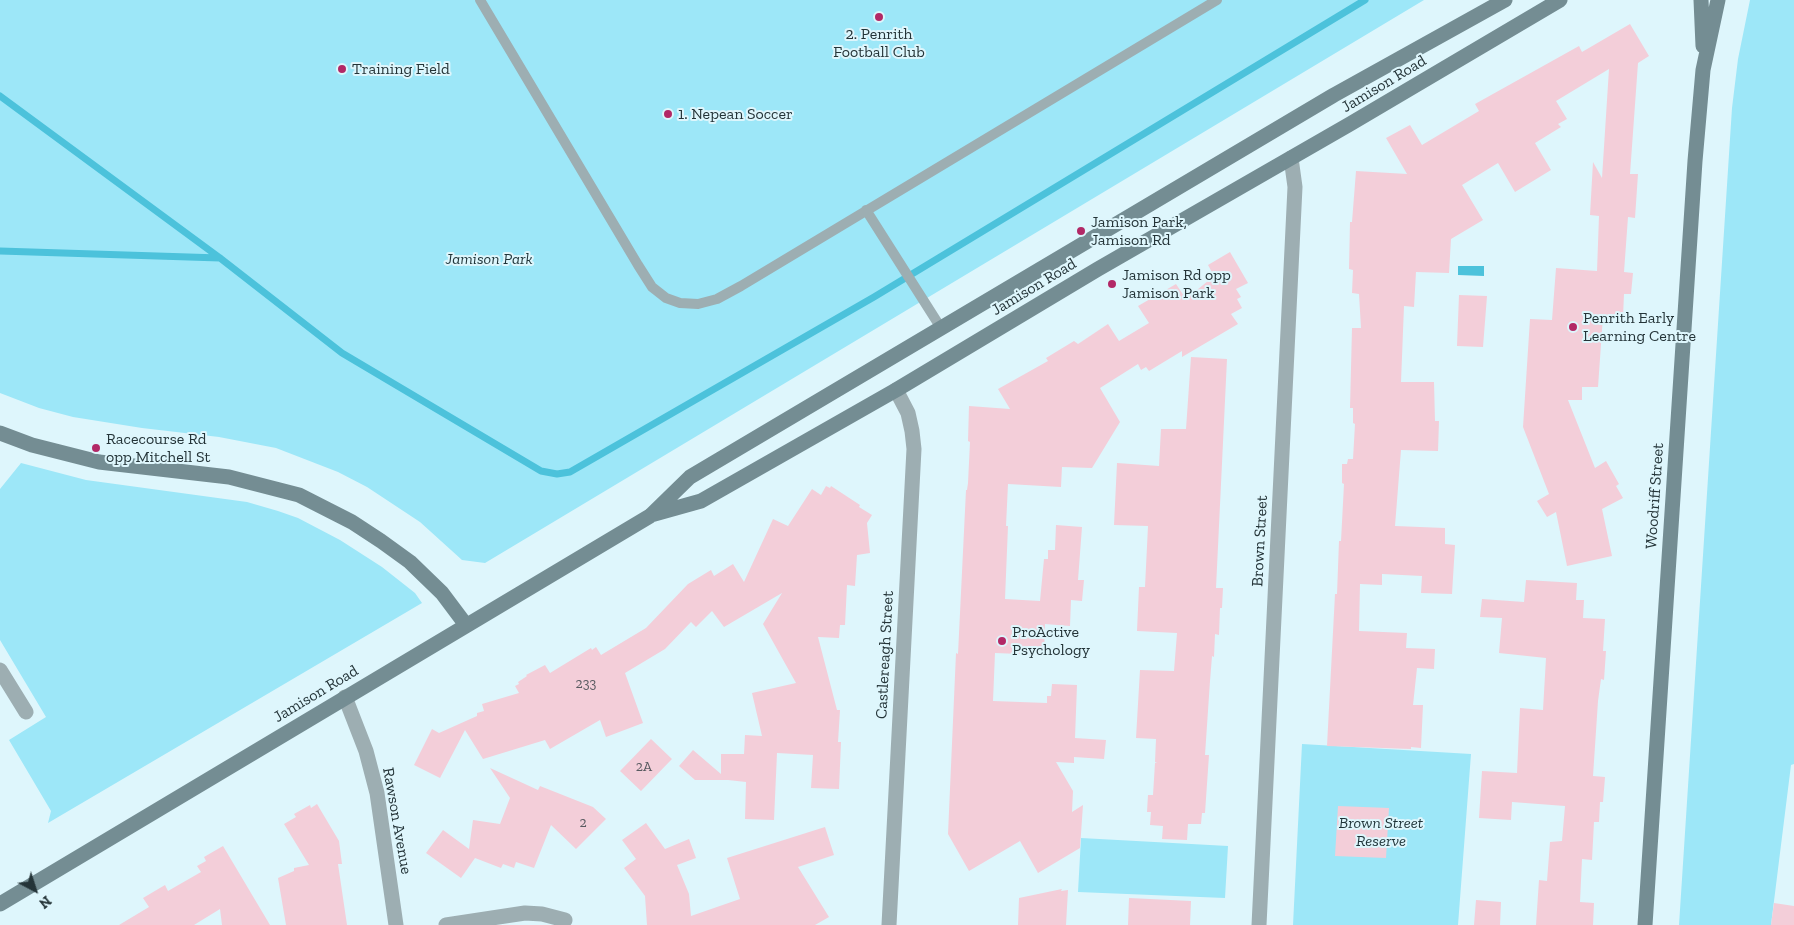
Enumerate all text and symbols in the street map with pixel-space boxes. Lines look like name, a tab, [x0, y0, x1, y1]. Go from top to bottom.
marker: 2. Penrith Football Club	[873, 11, 885, 23]
place label: 2. Penrith Football Club	[833, 24, 925, 62]
street label: Jamison Road	[1338, 51, 1430, 117]
place label: Training Field	[352, 59, 450, 79]
marker: Training Field	[336, 63, 348, 75]
place label: 1. Nepean Soccer	[678, 104, 793, 124]
marker: 1. Nepean Soccer	[662, 108, 674, 120]
place label: Jamison Park, Jamison Rd	[1091, 212, 1187, 250]
marker: Jamison Park, Jamison Rd	[1075, 225, 1087, 237]
park label: Jamison Park	[445, 249, 533, 269]
street label: Jamison Road	[988, 254, 1080, 320]
place label: Jamison Rd opp Jamison Park	[1122, 265, 1231, 303]
marker: Jamison Rd opp Jamison Park	[1106, 278, 1118, 290]
place label: Penrith Early Learning Centre	[1583, 308, 1696, 346]
marker: Penrith Early Learning Centre	[1567, 321, 1579, 333]
place label: Racecourse Rd opp Mitchell St	[106, 429, 210, 467]
marker: Racecourse Rd opp Mitchell St	[90, 442, 102, 454]
street label: Woodriff Street	[1642, 442, 1668, 550]
street label: Brown Street	[1248, 495, 1272, 587]
street label: Castlereagh Street	[872, 590, 898, 720]
place label: ProActive Psychology	[1012, 622, 1090, 660]
marker: ProActive Psychology	[996, 635, 1008, 647]
street label: Jamison Road	[270, 661, 362, 727]
house number: 233	[576, 676, 596, 692]
house number: 2A	[636, 759, 652, 775]
street label: Rawson Avenue	[378, 766, 416, 876]
park label: Brown Street Reserve	[1339, 813, 1423, 851]
house number: 2	[579, 815, 587, 831]
north arrow	[10, 865, 60, 915]
text: N	[35, 892, 55, 912]

